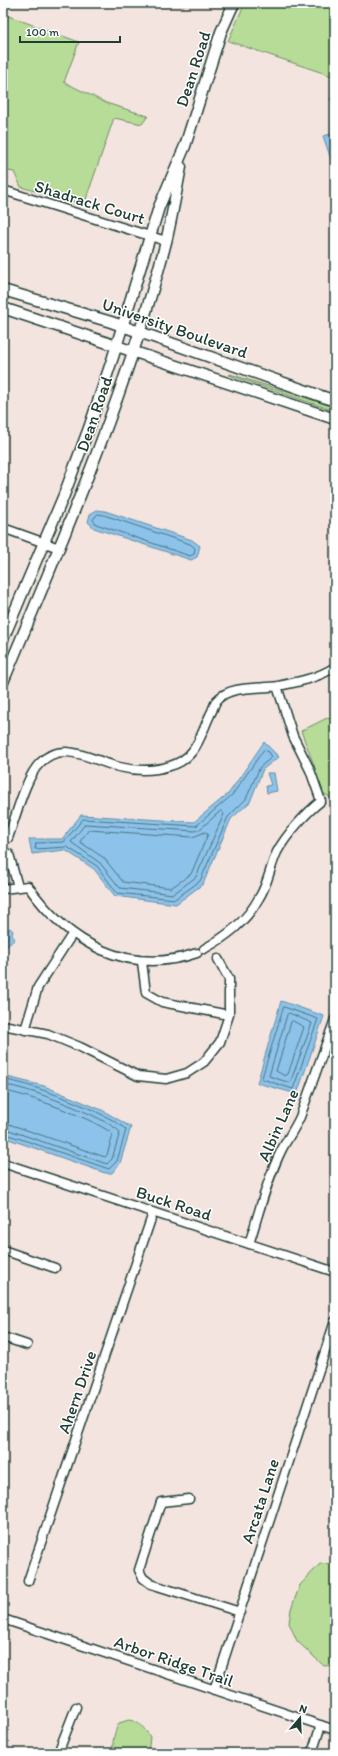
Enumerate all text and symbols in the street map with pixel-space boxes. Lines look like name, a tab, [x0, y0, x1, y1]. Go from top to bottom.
scale bar	[20, 18, 120, 44]
text: 100 m	[26, 25, 59, 39]
street label: Dean Road	[171, 29, 215, 109]
street label: Shadrack Court	[32, 176, 148, 228]
street label: University Boulevard	[99, 294, 251, 363]
street label: Dean Road	[72, 374, 116, 454]
street label: Albin Lane	[253, 1086, 303, 1164]
street label: Buck Road	[134, 1181, 215, 1225]
street label: Ahern Drive	[53, 1348, 101, 1436]
street label: Arcata Lane	[237, 1456, 283, 1546]
street label: Arbor Ridge Trail	[112, 1631, 236, 1691]
north arrow	[280, 1698, 320, 1738]
text: N	[297, 1702, 309, 1716]

